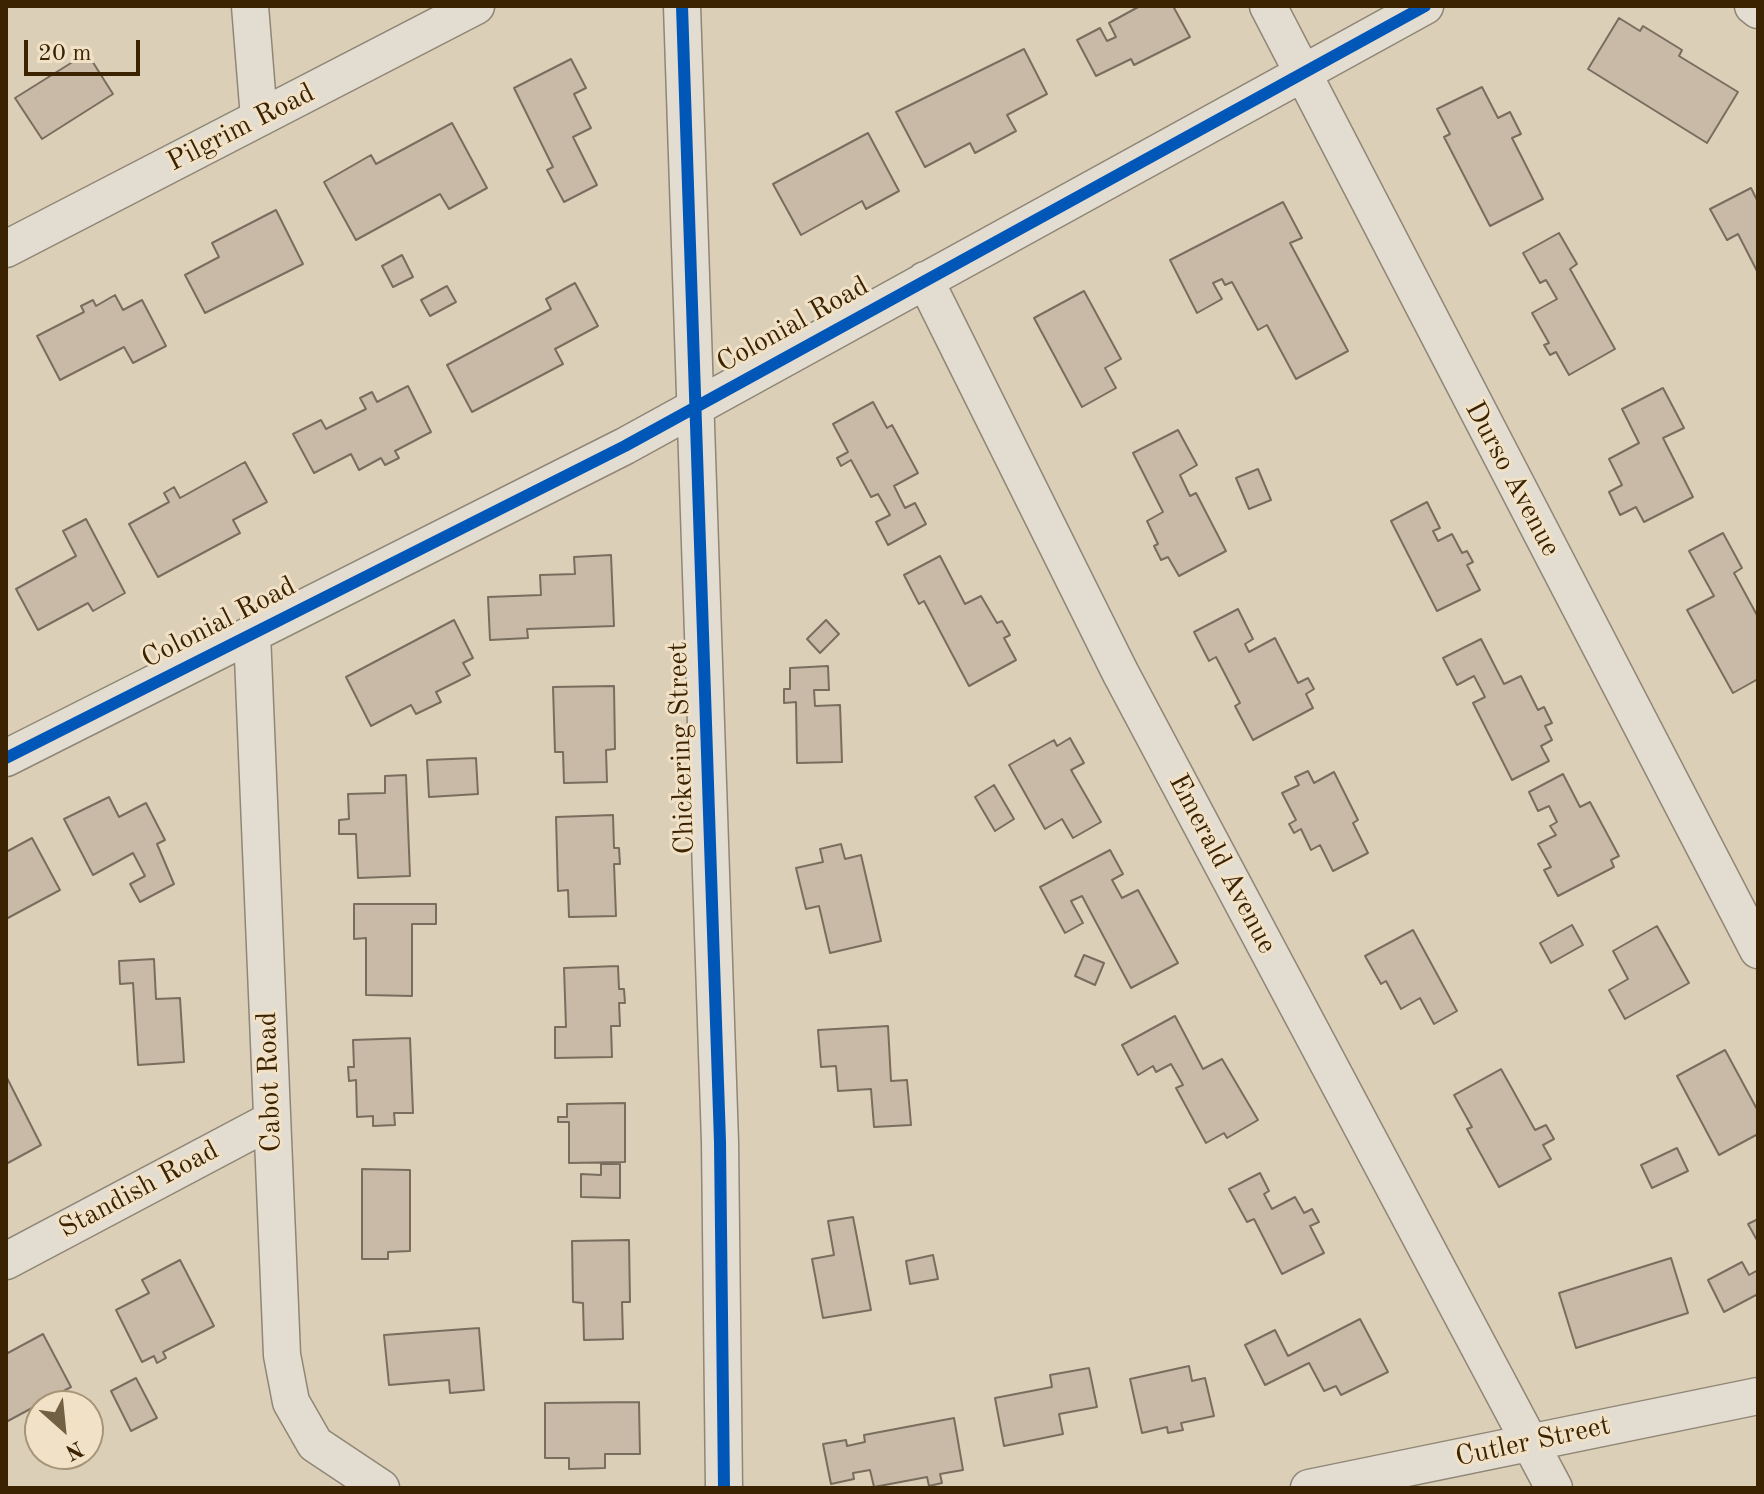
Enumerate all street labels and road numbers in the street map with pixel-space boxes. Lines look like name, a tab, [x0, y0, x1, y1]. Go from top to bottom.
street label: Pilgrim Road	[162, 77, 320, 179]
street label: Colonial Road	[711, 269, 875, 381]
street label: Durso Avenue	[1457, 396, 1567, 562]
street label: Colonial Road	[136, 570, 302, 676]
street label: Chickering Street	[662, 641, 702, 855]
street label: Emerald Avenue	[1161, 768, 1283, 960]
street label: Cabot Road	[251, 1011, 289, 1153]
street label: Standish Road	[53, 1134, 225, 1246]
street label: Cutler Street	[1452, 1409, 1614, 1475]

